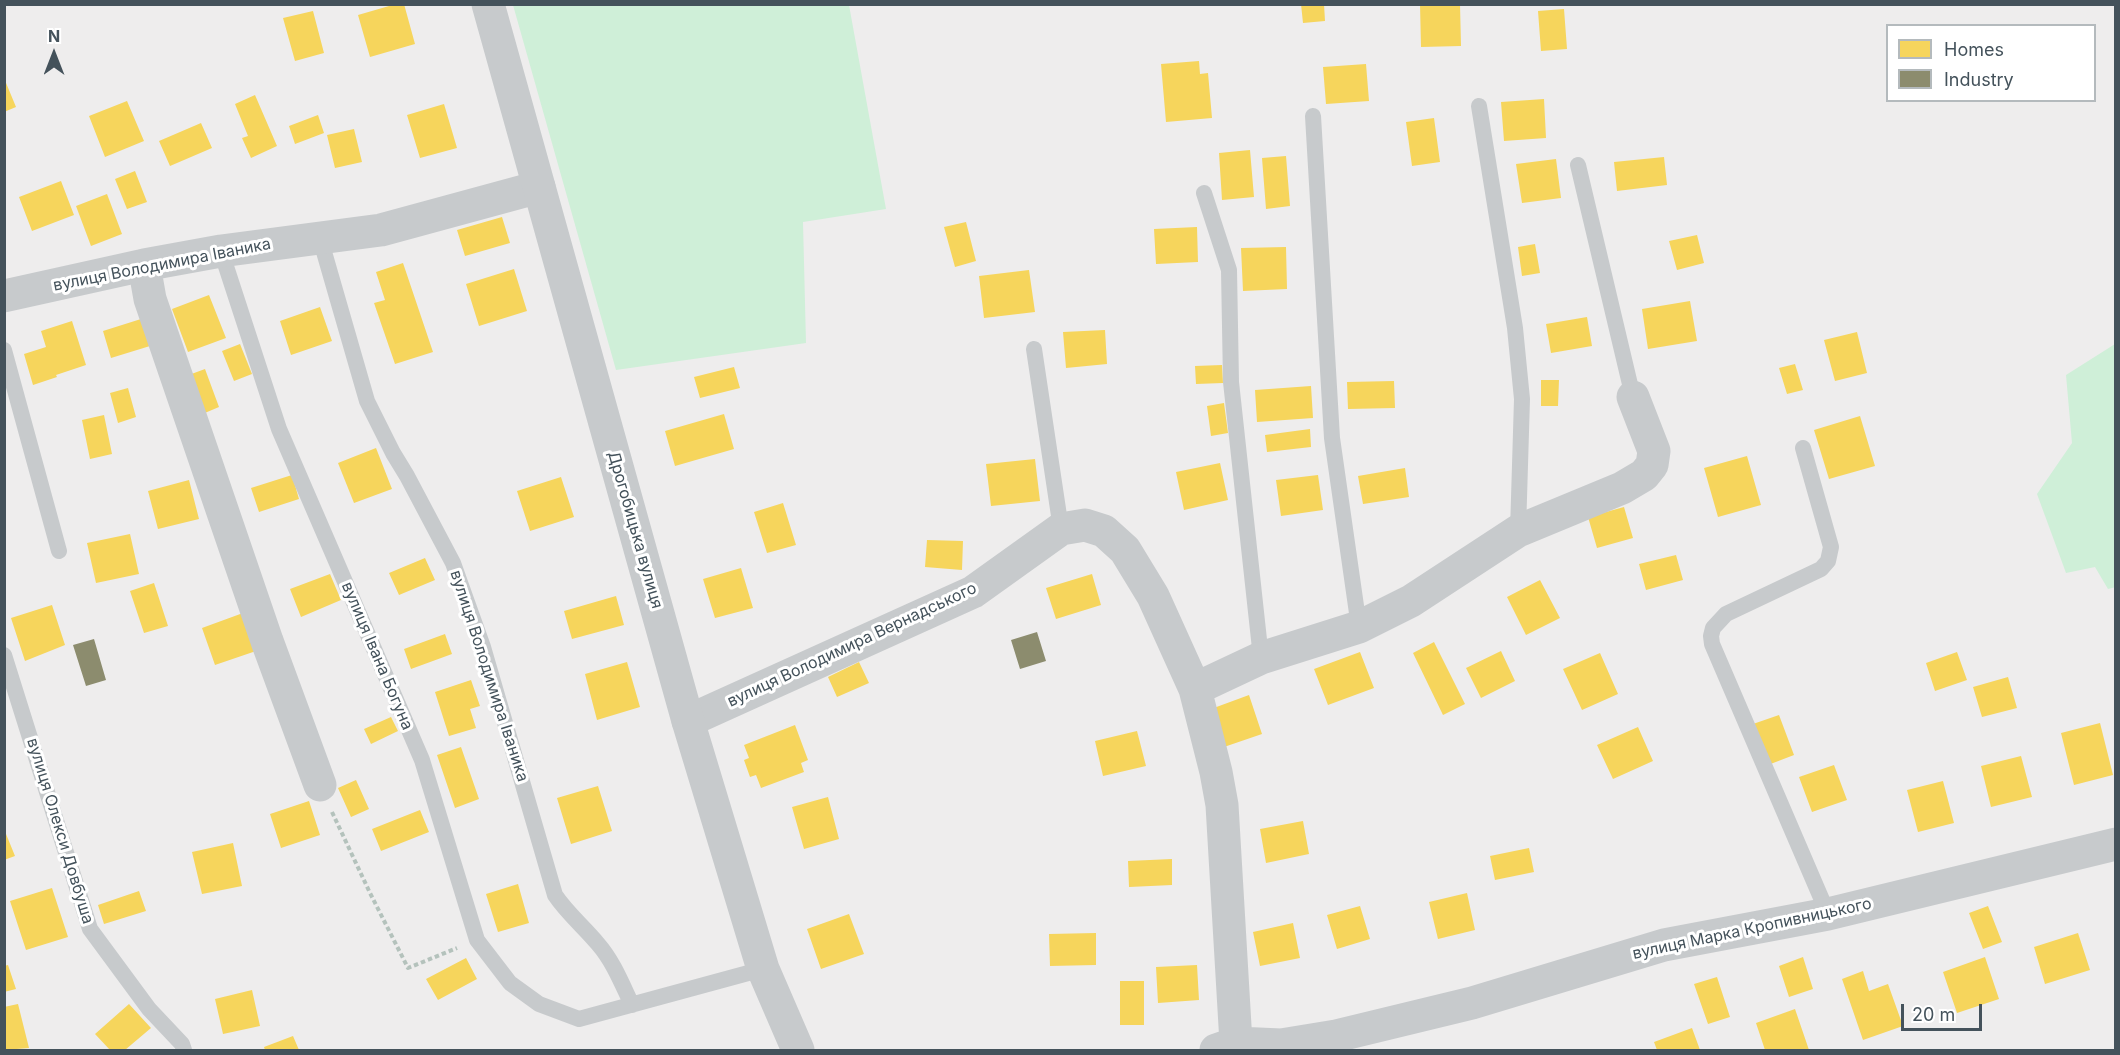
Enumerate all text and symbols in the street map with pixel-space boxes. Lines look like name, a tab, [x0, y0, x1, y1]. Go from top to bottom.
north arrow	[24, 24, 84, 84]
legend	[1886, 24, 2096, 102]
text: N	[48, 26, 60, 46]
text: Homes	[1944, 39, 2004, 60]
text: Industry	[1944, 69, 2014, 90]
street label: вулиця Володимира Іваника	[52, 234, 272, 296]
street label: Дрогобицька вулиця	[603, 449, 667, 611]
street label: вулиця Володимира Іваника	[446, 568, 532, 784]
street label: вулиця Івана Богуна	[337, 579, 417, 733]
street label: вулиця Володимира Вернадського	[724, 579, 980, 711]
street label: вулиця Олекси Довбуша	[23, 736, 97, 926]
street label: вулиця Марка Кропивницького	[1631, 894, 1873, 964]
scale bar	[1904, 992, 1985, 1030]
text: 20 m	[1912, 1004, 1955, 1025]

